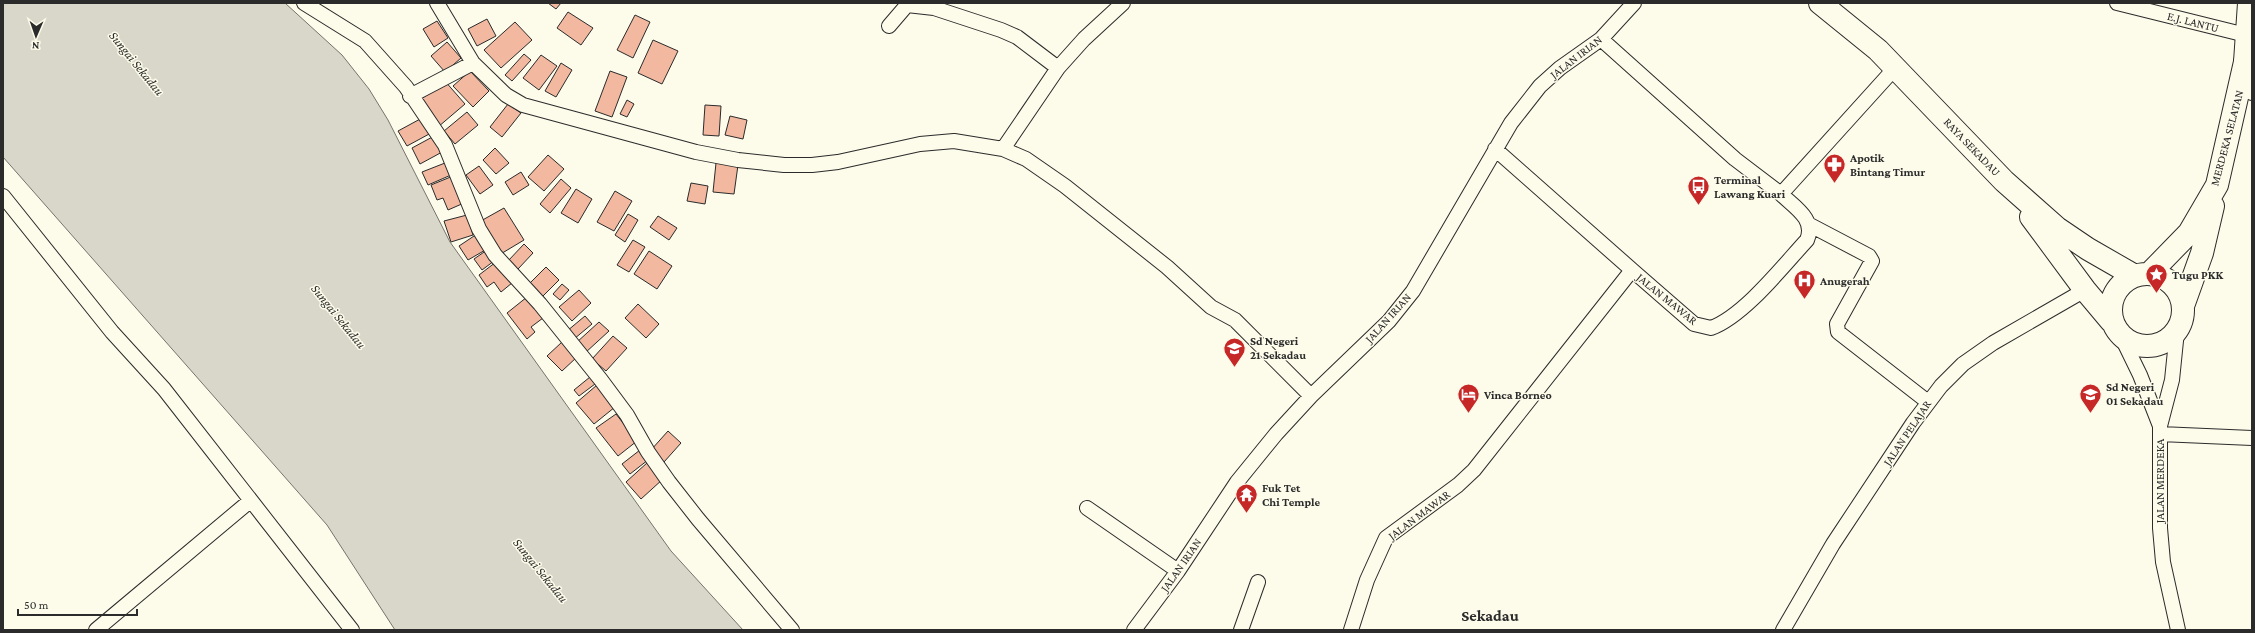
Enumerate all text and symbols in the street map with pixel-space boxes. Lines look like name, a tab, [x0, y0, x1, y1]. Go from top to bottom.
street label: E.J. LANTU	[2166, 9, 2221, 35]
north arrow	[16, 16, 56, 56]
water label: Sungai Sekadau	[106, 28, 167, 99]
street label: JALAN IRIAN	[1546, 32, 1605, 82]
text: N	[31, 40, 40, 52]
street label: MERDEKA SELATAN	[2207, 88, 2247, 187]
street label: RAYA SEKADAU	[1941, 115, 2003, 179]
place label: Apotik Bintang Timur	[1849, 151, 1925, 179]
pharmacy icon: Apotik Bintang Timur	[1822, 152, 1848, 185]
place label: Terminal Lawang Kuari	[1714, 173, 1786, 201]
bus stop icon: Terminal Lawang Kuari	[1686, 174, 1712, 207]
place icon: Tugu PKK	[2143, 262, 2169, 295]
hospital icon: Anugerah	[1791, 268, 1817, 301]
place label: Tugu PKK	[2172, 268, 2223, 282]
street label: JALAN MAWAR	[1633, 270, 1700, 328]
place label: Anugerah	[1819, 274, 1870, 288]
water label: Sungai Sekadau	[308, 281, 369, 352]
street label: JALAN IRIAN	[1361, 290, 1414, 346]
place label: Sd Negeri 21 Sekadau	[1250, 334, 1306, 362]
school or university icon: Sd Negeri 21 Sekadau	[1221, 335, 1247, 368]
place label: Sd Negeri 01 Sekadau	[2106, 380, 2163, 408]
school or university icon: Sd Negeri 01 Sekadau	[2077, 381, 2103, 414]
hotel icon: Vinca Borneo	[1455, 382, 1481, 415]
place label: Vinca Borneo	[1483, 388, 1552, 402]
street label: JALAN PELAJAR	[1879, 397, 1934, 469]
street label: JALAN MERDEKA	[2153, 439, 2167, 524]
place label: Fuk Tet Chi Temple	[1262, 481, 1321, 509]
temple icon: Fuk Tet Chi Temple	[1234, 482, 1260, 515]
street label: JALAN MAWAR	[1384, 487, 1453, 543]
water label: Sungai Sekadau	[510, 535, 571, 606]
street label: JALAN IRIAN	[1157, 536, 1205, 595]
scale bar	[18, 591, 137, 617]
text: 50 m	[24, 598, 49, 612]
district label: Sekadau	[1461, 607, 1519, 624]

